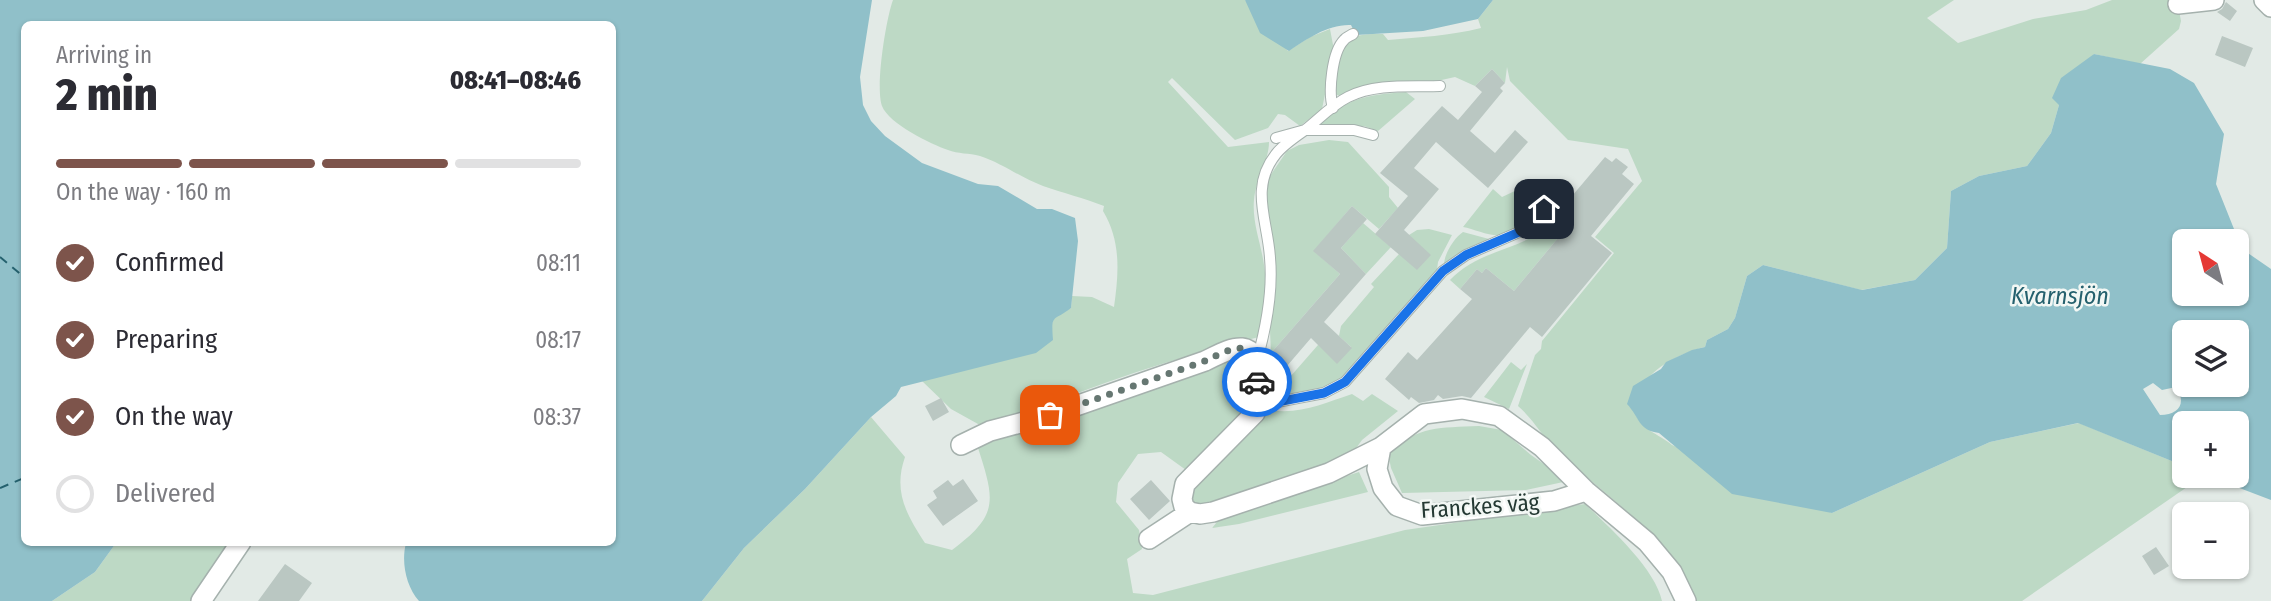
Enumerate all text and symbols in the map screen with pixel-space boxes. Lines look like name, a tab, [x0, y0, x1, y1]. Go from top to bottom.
text: Arriving in	[56, 41, 152, 69]
text: 08:41–08:46	[450, 65, 581, 96]
text: 2 min	[56, 67, 158, 122]
text: On the way · 160 m	[56, 178, 231, 206]
pin	[1514, 179, 1574, 239]
icon: home	[1525, 190, 1563, 228]
north arrow	[2172, 229, 2249, 306]
map controls	[2172, 229, 2249, 579]
icon: check	[56, 244, 94, 282]
text: Confirmed	[115, 247, 225, 278]
text: 08:11	[536, 249, 581, 277]
water label: Kvarnsjön	[2011, 282, 2109, 310]
button: layers	[2172, 320, 2249, 397]
icon: check	[56, 321, 94, 359]
text: Preparing	[115, 324, 217, 355]
text: 08:17	[535, 326, 581, 354]
courier	[1222, 347, 1292, 417]
icon: car	[1238, 363, 1276, 401]
pin	[1020, 385, 1080, 445]
icon: bag	[1031, 396, 1069, 434]
icon: check	[56, 398, 94, 436]
text: On the way	[115, 401, 233, 432]
text: 08:37	[533, 403, 581, 431]
button: +	[2172, 411, 2249, 488]
text: Delivered	[115, 478, 216, 509]
street label: Franckes väg	[1420, 488, 1540, 524]
button: −	[2172, 502, 2249, 579]

